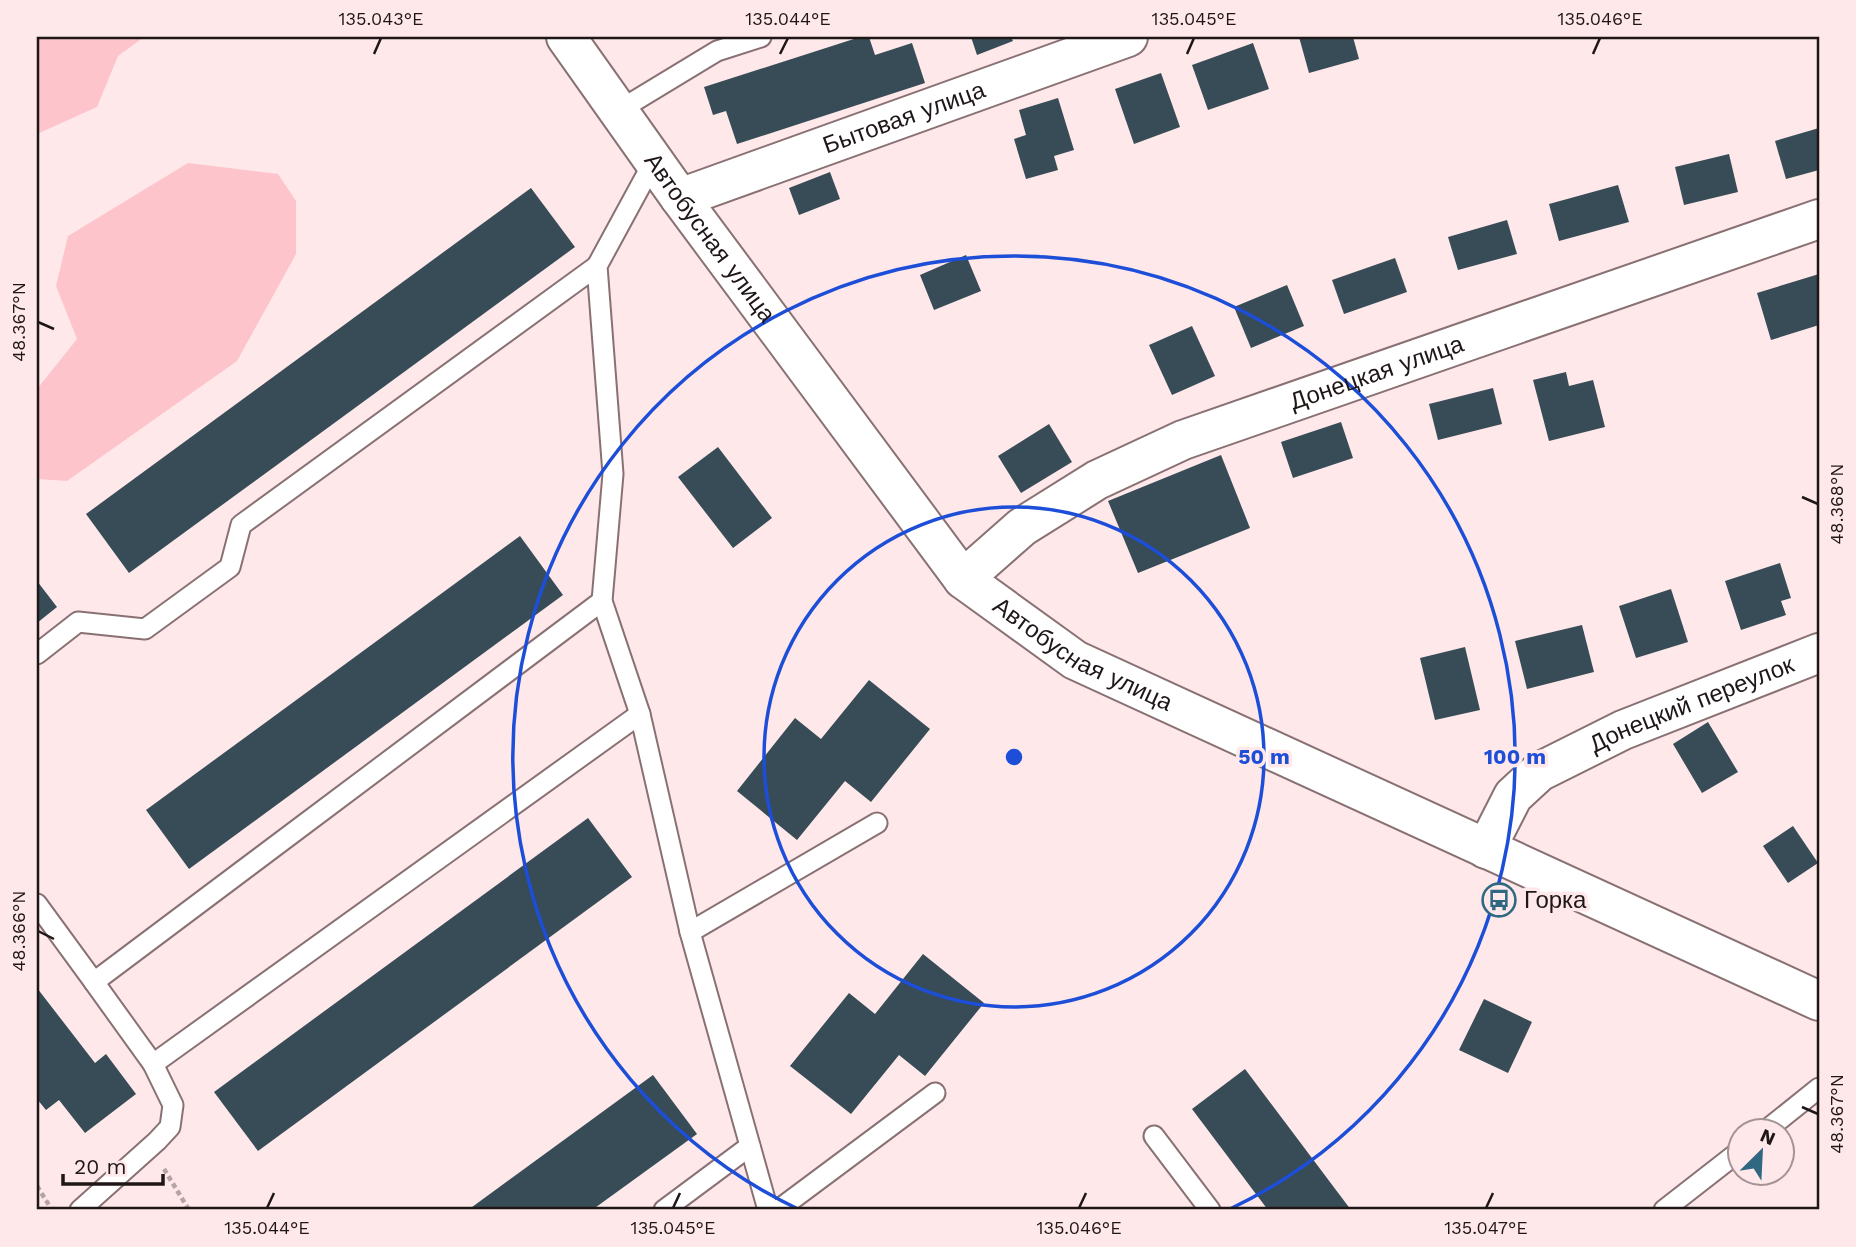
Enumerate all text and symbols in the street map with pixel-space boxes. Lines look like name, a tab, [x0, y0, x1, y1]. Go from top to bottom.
text: 135.043°E	[339, 8, 423, 29]
text: 135.044°E	[745, 8, 831, 29]
text: 135.045°E	[1152, 8, 1236, 29]
text: 135.046°E	[1557, 8, 1643, 29]
street label: Бытовая улица	[819, 75, 989, 159]
street label: Автобусная улица	[639, 148, 782, 328]
text: 48.367°N	[8, 282, 29, 362]
street label: Донецкая улица	[1286, 329, 1468, 416]
text: 48.368°N	[1826, 464, 1847, 544]
street label: Автобусная улица	[988, 591, 1177, 717]
street label: Донецкий переулок	[1585, 650, 1798, 759]
text: 50 m	[1238, 744, 1290, 769]
text: 100 m	[1484, 744, 1546, 769]
centre of rings	[1002, 745, 1026, 769]
bus stop icon: Горка	[1480, 881, 1518, 919]
place label: Горка	[1524, 886, 1587, 914]
text: 48.366°N	[8, 891, 29, 971]
text: 48.367°N	[1826, 1074, 1847, 1154]
north arrow	[1727, 1118, 1797, 1188]
text: N	[1757, 1124, 1779, 1150]
scale bar	[63, 1142, 163, 1186]
text: 20 m	[74, 1154, 126, 1179]
text: 135.044°E	[224, 1217, 310, 1238]
text: 135.045°E	[631, 1217, 715, 1238]
text: 135.046°E	[1036, 1217, 1122, 1238]
text: 135.047°E	[1444, 1217, 1528, 1238]

